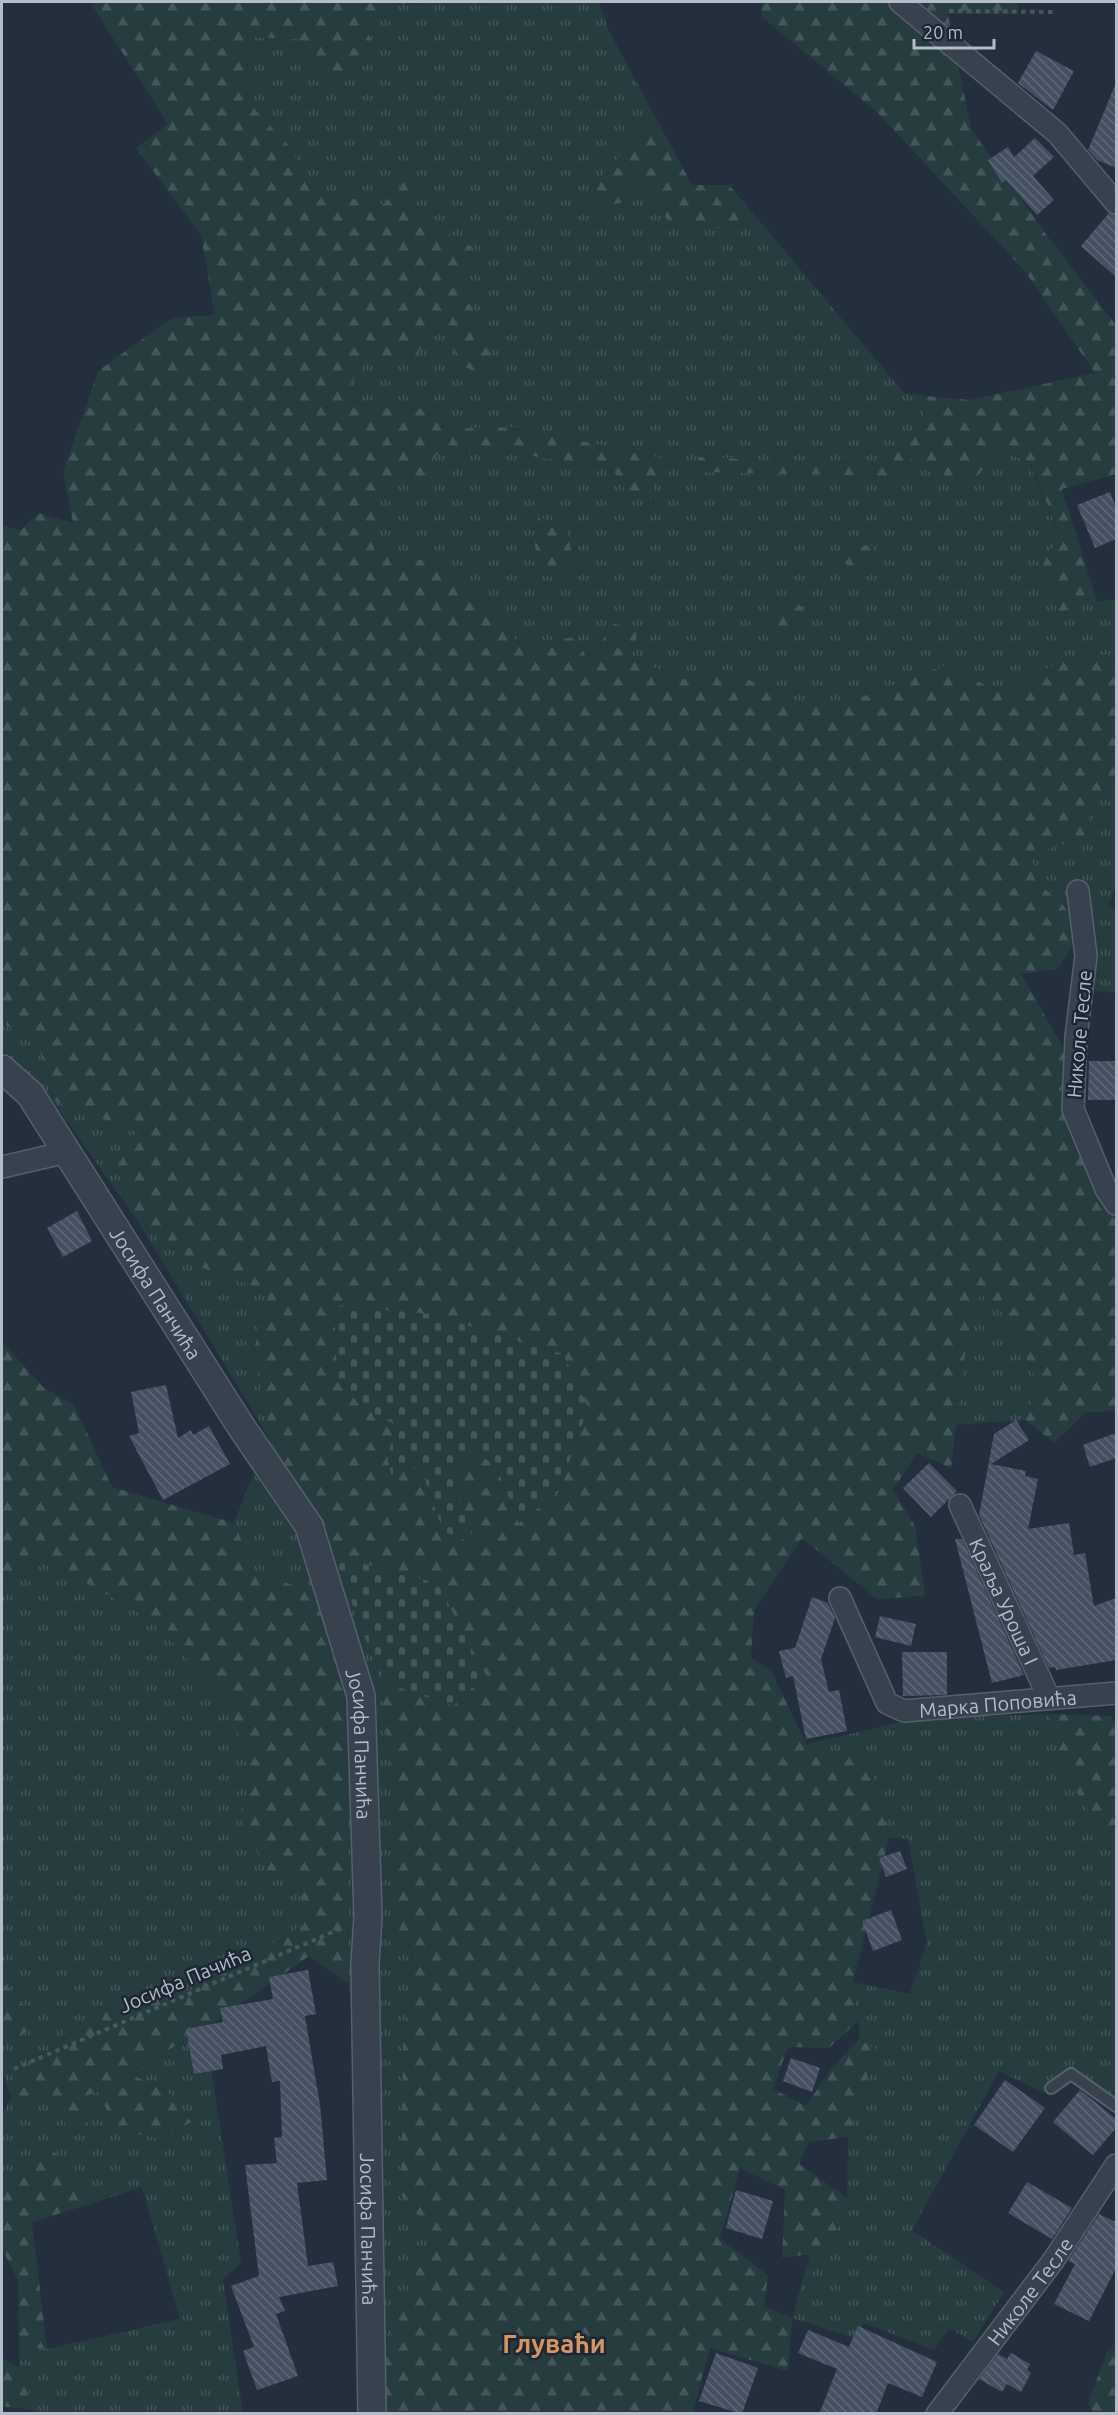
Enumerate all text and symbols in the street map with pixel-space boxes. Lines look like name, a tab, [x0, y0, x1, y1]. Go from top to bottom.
scale bar	[914, 12, 994, 50]
text: 20 m	[923, 22, 963, 42]
street label: Николе Тесле	[1062, 969, 1096, 1099]
street label: Јосифа Панчића	[106, 1222, 207, 1363]
street label: Краља Уроша I	[965, 1534, 1043, 1668]
street label: Јосифа Панчића	[342, 1665, 376, 1820]
street label: Марка Поповића	[918, 1685, 1077, 1721]
street label: Јосифа Пачића	[116, 1941, 254, 2017]
street label: Јосифа Панчића	[356, 2153, 382, 2306]
street label: Николе Тесле	[982, 2233, 1077, 2349]
district label: Глуваћи	[502, 2329, 606, 2358]

